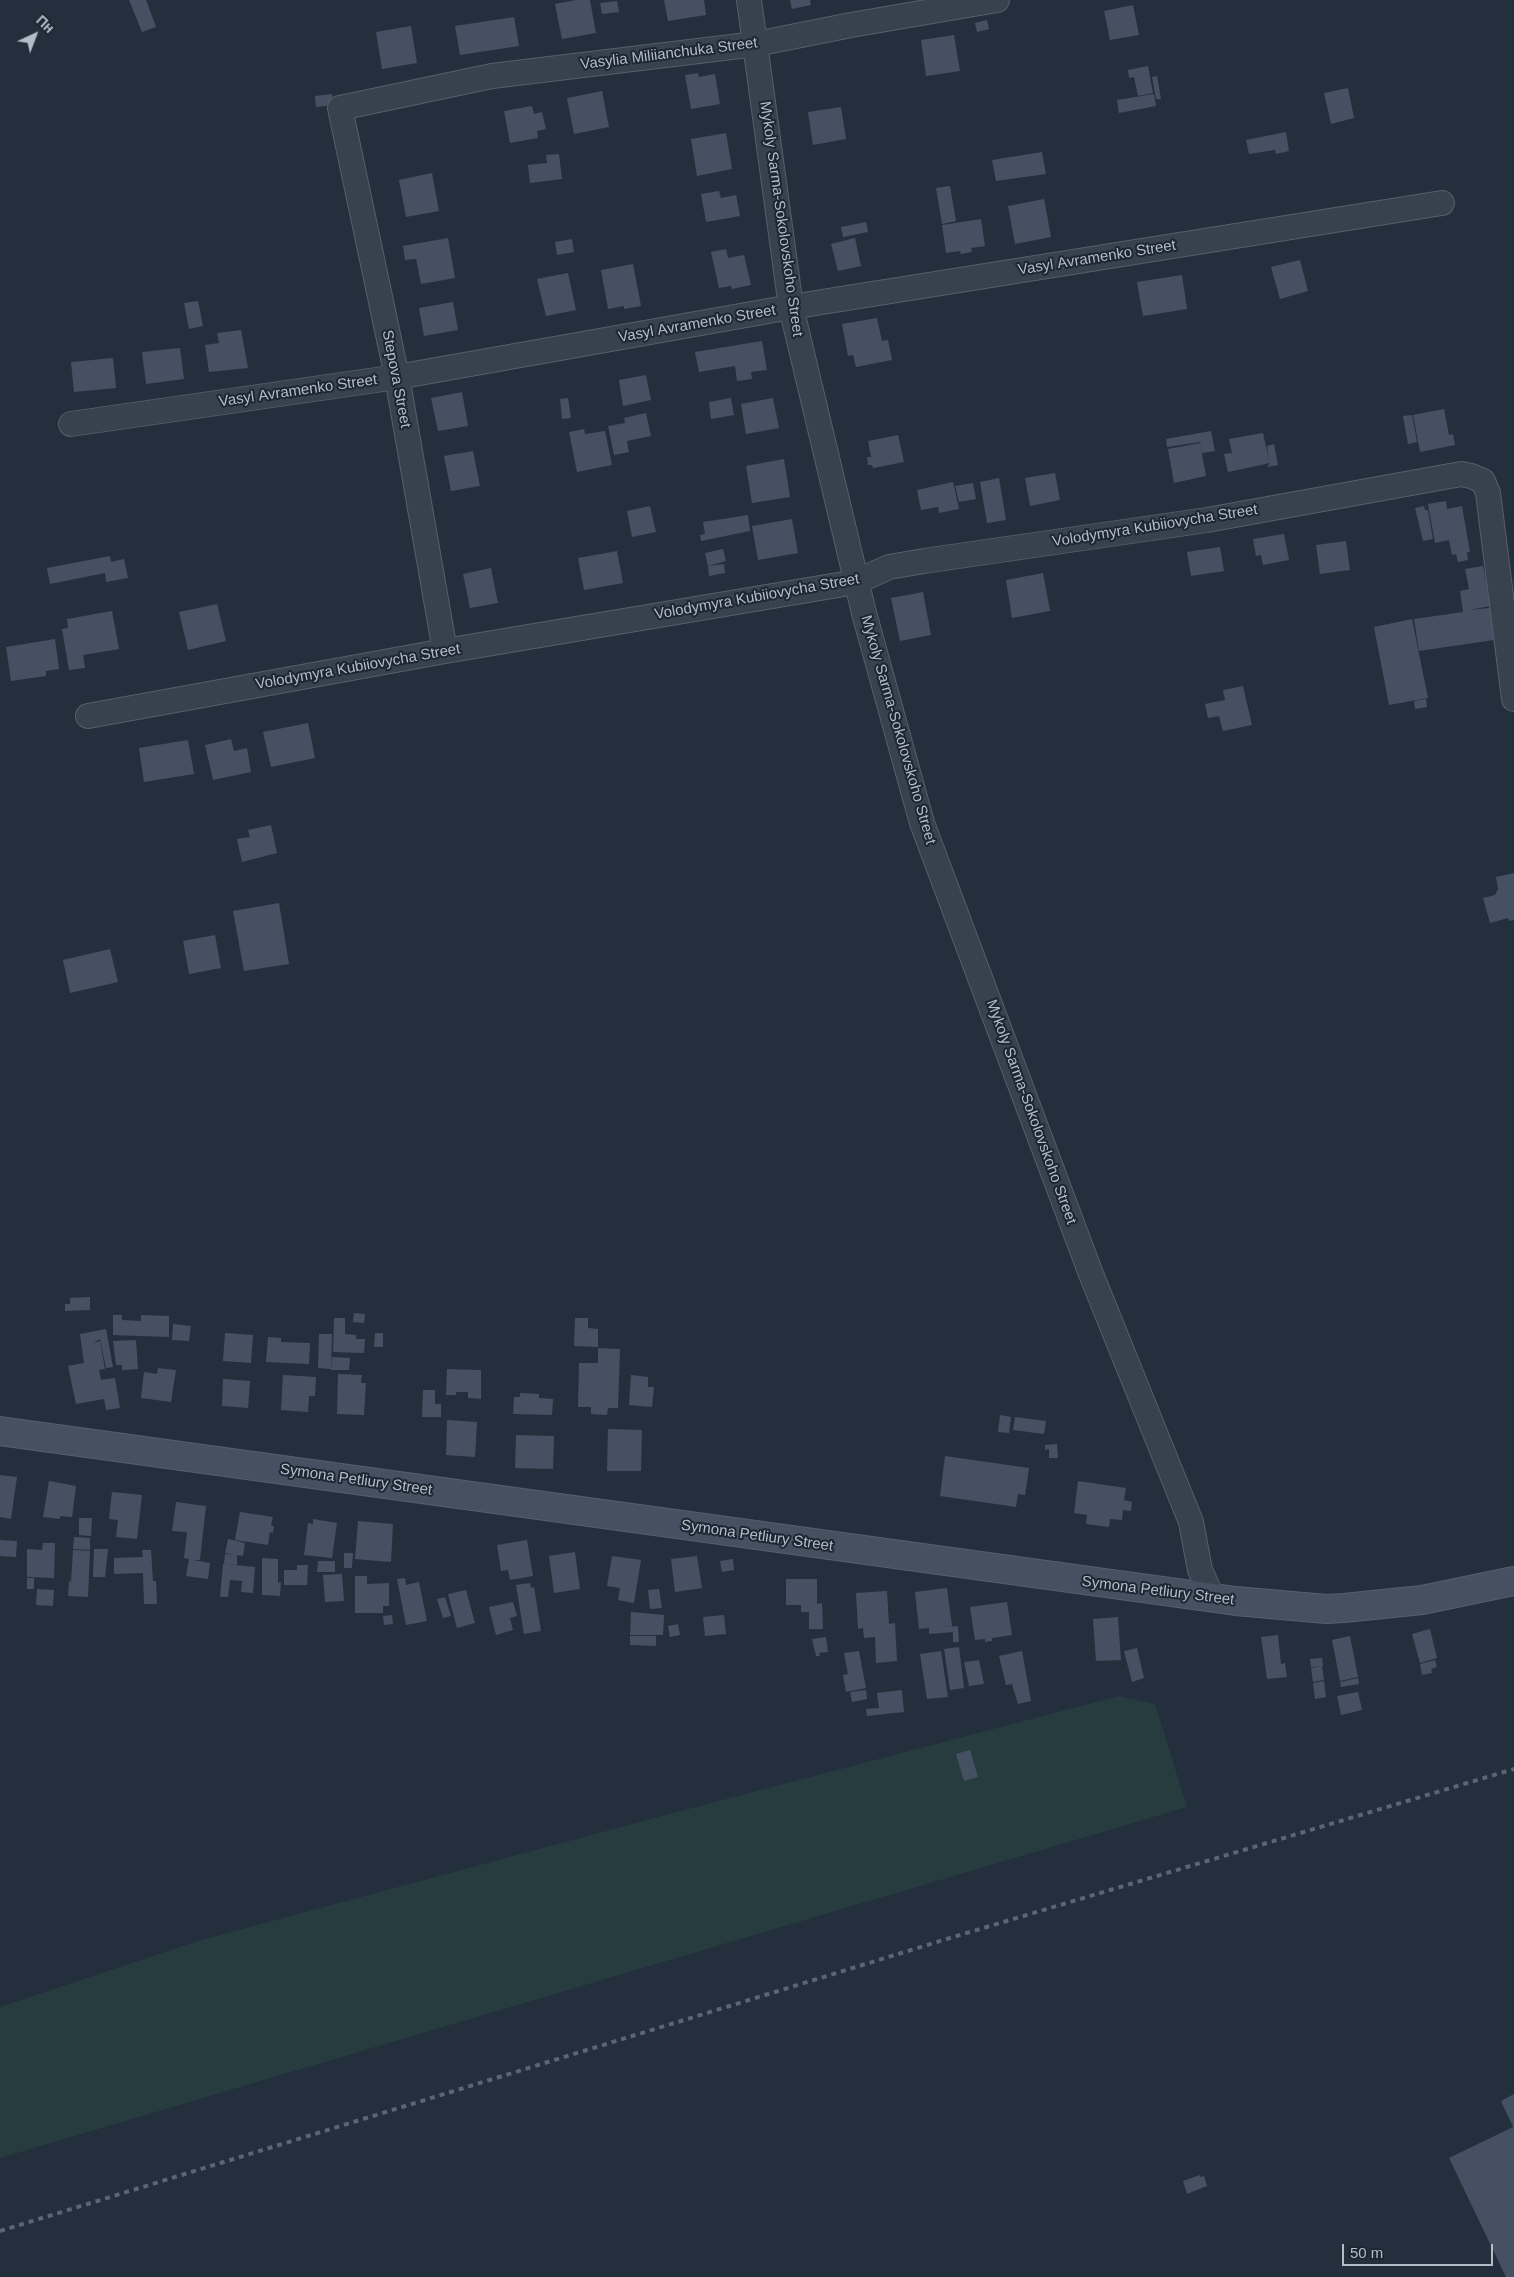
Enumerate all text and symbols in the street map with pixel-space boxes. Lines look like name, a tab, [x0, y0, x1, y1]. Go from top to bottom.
north arrow	[10, 10, 60, 60]
text: Пн	[33, 12, 57, 36]
street label: Vasylia Miliianchuka Street	[580, 34, 758, 74]
street label: Mykoly Sarma-Sokolovskoho Street	[756, 100, 806, 338]
street label: Vasyl Avramenko Street	[1017, 237, 1177, 279]
street label: Vasyl Avramenko Street	[617, 301, 777, 347]
street label: Stepova Street	[378, 329, 414, 429]
street label: Vasyl Avramenko Street	[218, 371, 378, 411]
street label: Volodymyra Kubiiovycha Street	[1051, 501, 1259, 551]
street label: Volodymyra Kubiiovycha Street	[653, 570, 861, 624]
street label: Mykoly Sarma-Sokolovskoho Street	[857, 613, 939, 847]
street label: Volodymyra Kubiiovycha Street	[254, 640, 462, 694]
street label: Mykoly Sarma-Sokolovskoho Street	[982, 997, 1080, 1227]
street label: Symona Petliury Street	[279, 1460, 433, 1500]
street label: Symona Petliury Street	[680, 1516, 834, 1556]
street label: Symona Petliury Street	[1081, 1573, 1235, 1609]
scale bar	[1344, 2234, 1495, 2266]
text: 50 m	[1350, 2244, 1383, 2261]

